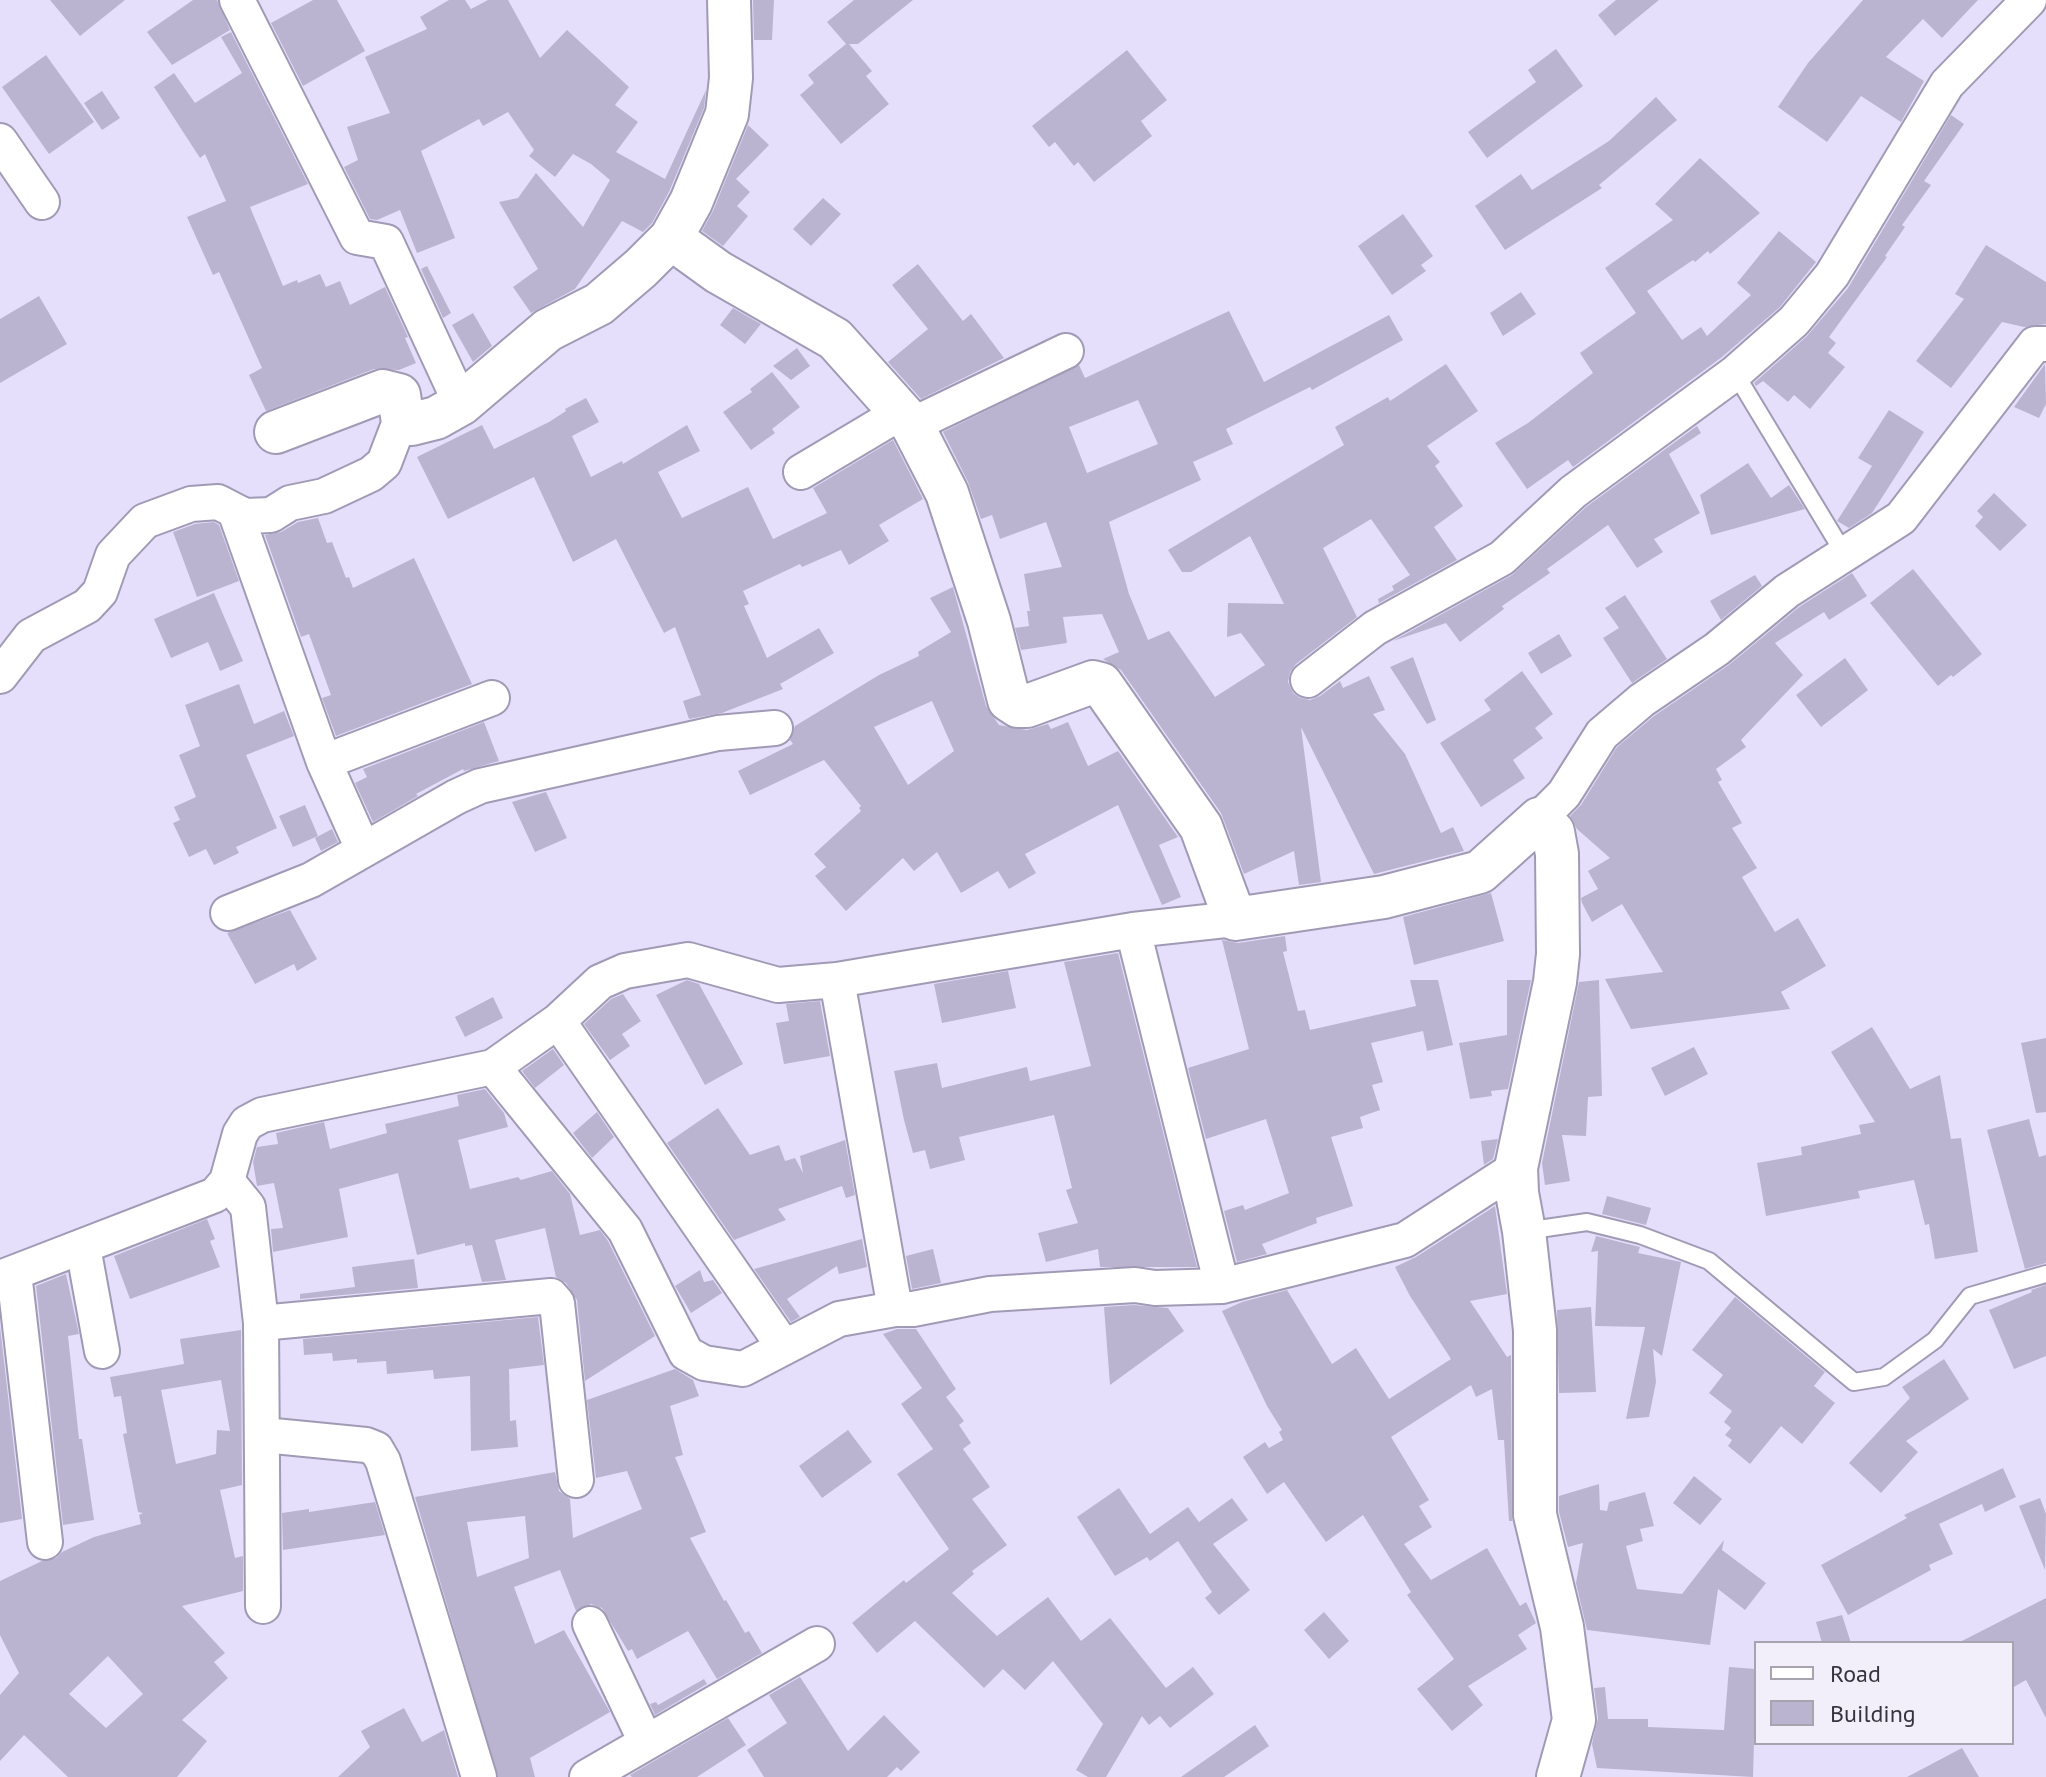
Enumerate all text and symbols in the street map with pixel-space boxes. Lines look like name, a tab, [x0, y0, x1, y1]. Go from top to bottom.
legend	[1754, 1641, 2014, 1745]
text: Road	[1830, 1658, 1881, 1689]
text: Building	[1830, 1698, 1916, 1729]

